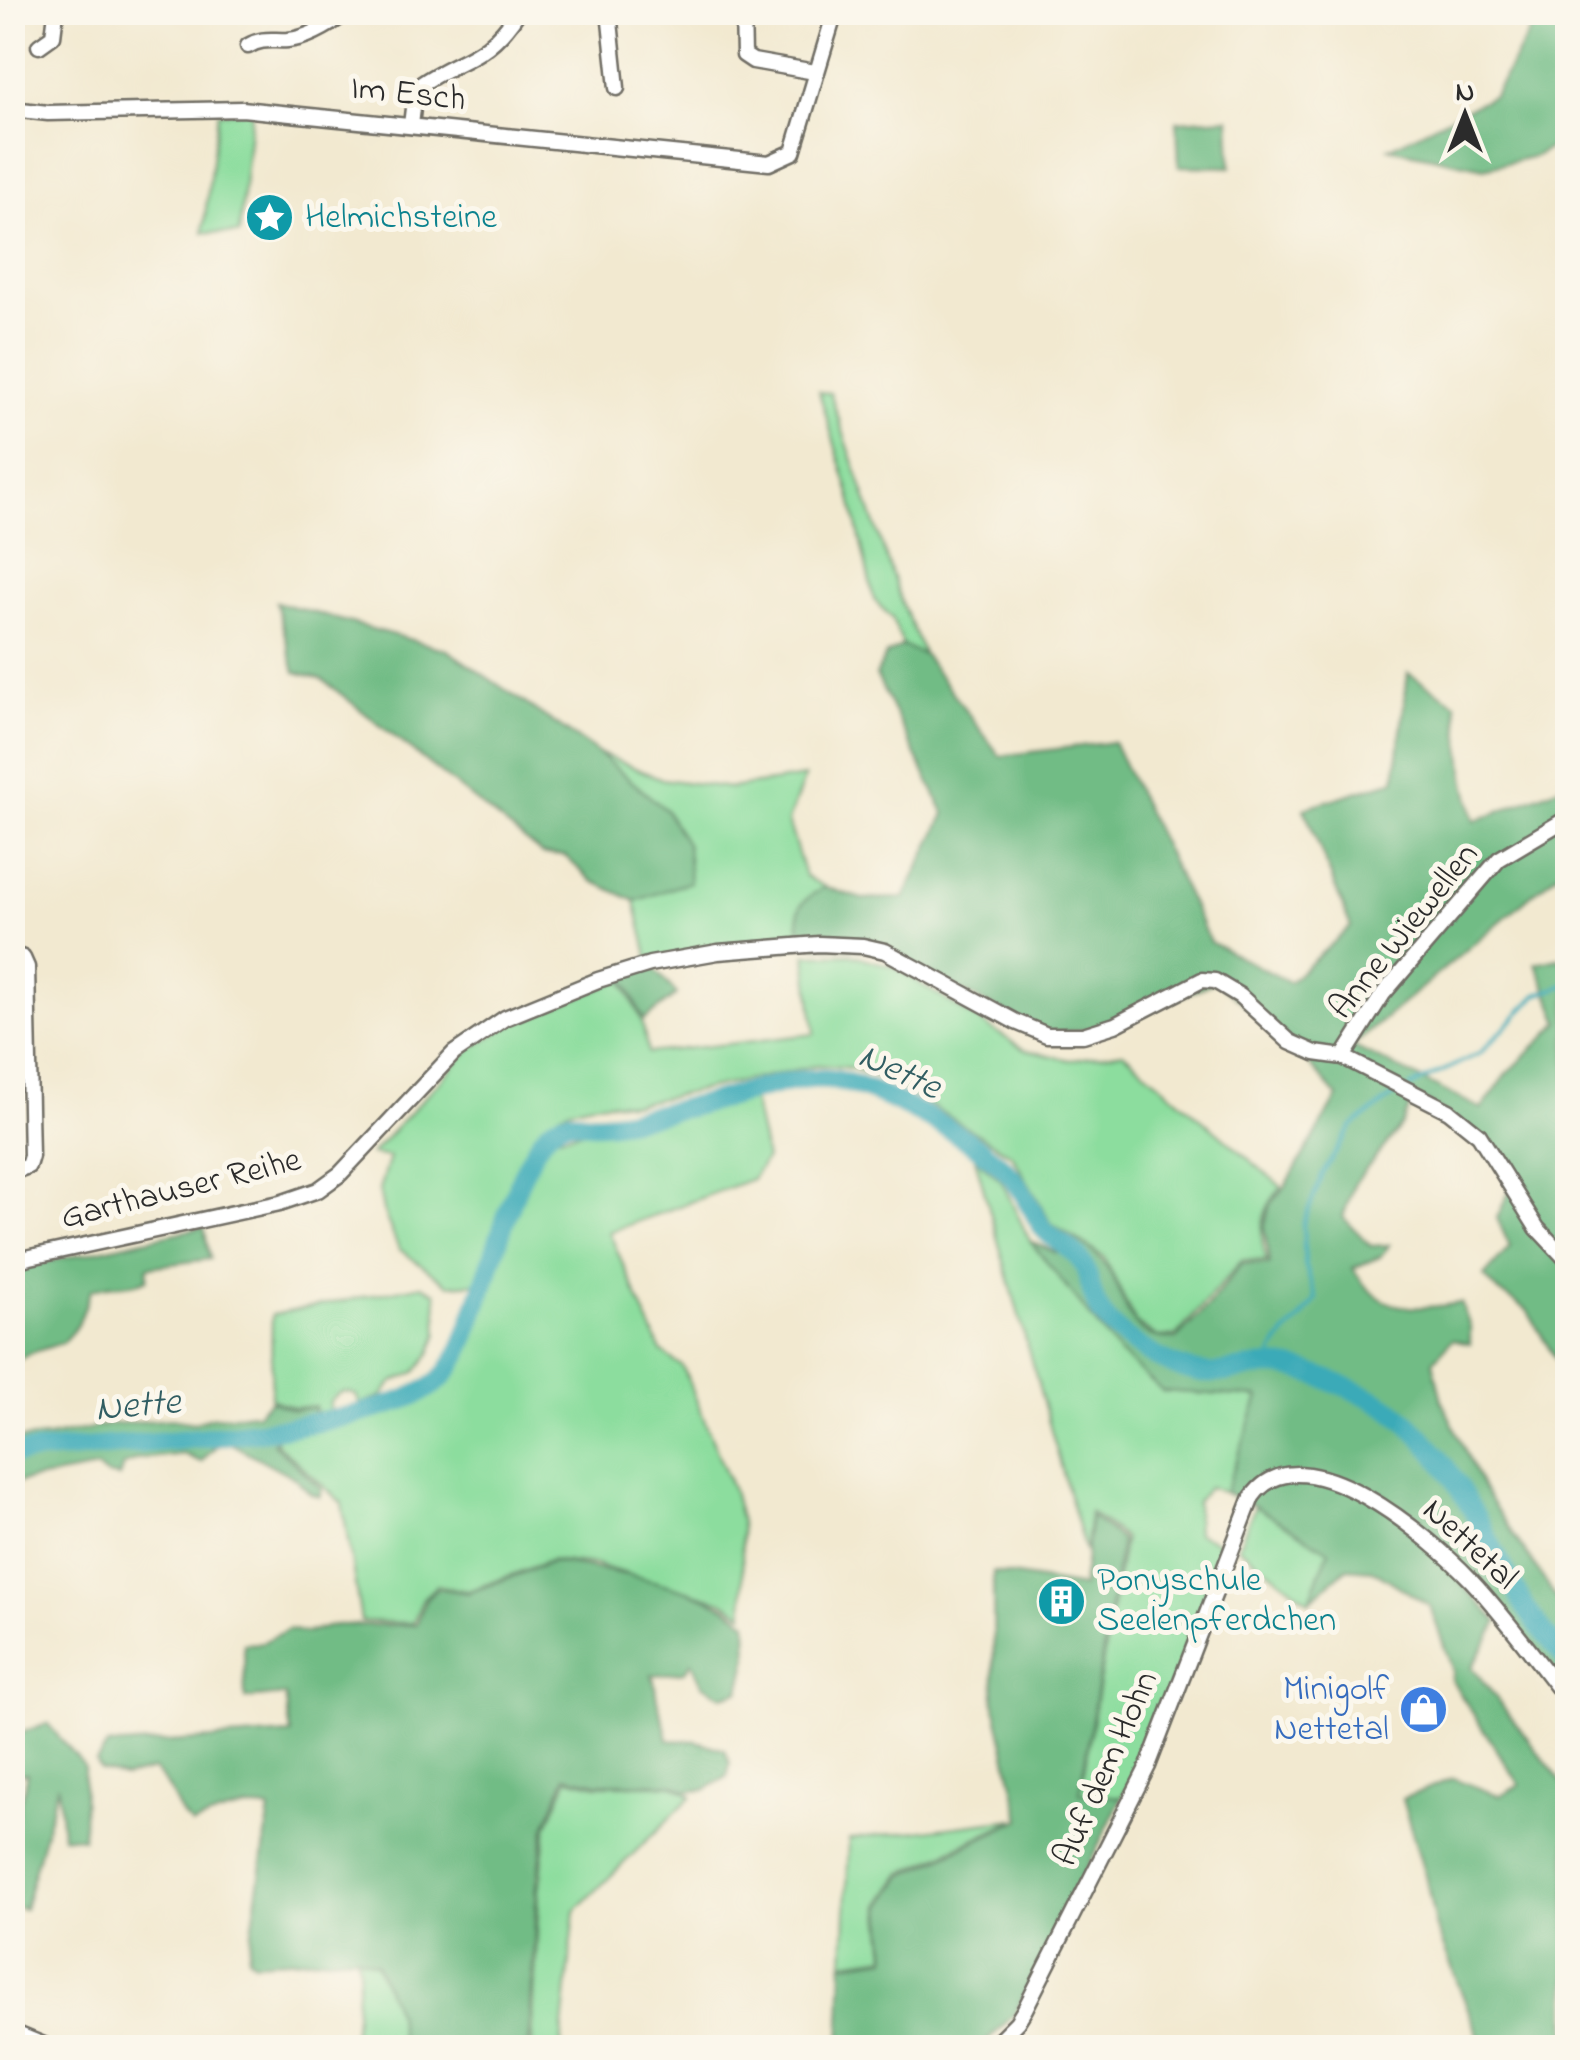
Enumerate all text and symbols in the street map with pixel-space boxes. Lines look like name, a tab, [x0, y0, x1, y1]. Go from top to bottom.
street label: Im Esch	[348, 64, 468, 126]
north arrow	[1415, 65, 1515, 165]
text: N	[1456, 73, 1474, 114]
place icon: Helmichsteine	[244, 192, 296, 244]
place label: Helmichsteine	[305, 193, 497, 244]
street label: Anne Wiewellen	[1318, 833, 1492, 1031]
water label: Nette	[849, 1030, 951, 1117]
street label: Garthauser Reihe	[56, 1135, 307, 1244]
water label: Nette	[93, 1375, 185, 1439]
street label: Nettetal	[1410, 1487, 1528, 1603]
place label: Ponyschule Seelenpferdchen	[1097, 1556, 1336, 1647]
building icon: Ponyschule Seelenpferdchen	[1036, 1575, 1088, 1627]
street label: Auf dem Hohn	[1041, 1663, 1173, 1875]
place label: Minigolf Nettetal	[1274, 1665, 1390, 1756]
shop icon: Minigolf Nettetal	[1398, 1684, 1450, 1736]

